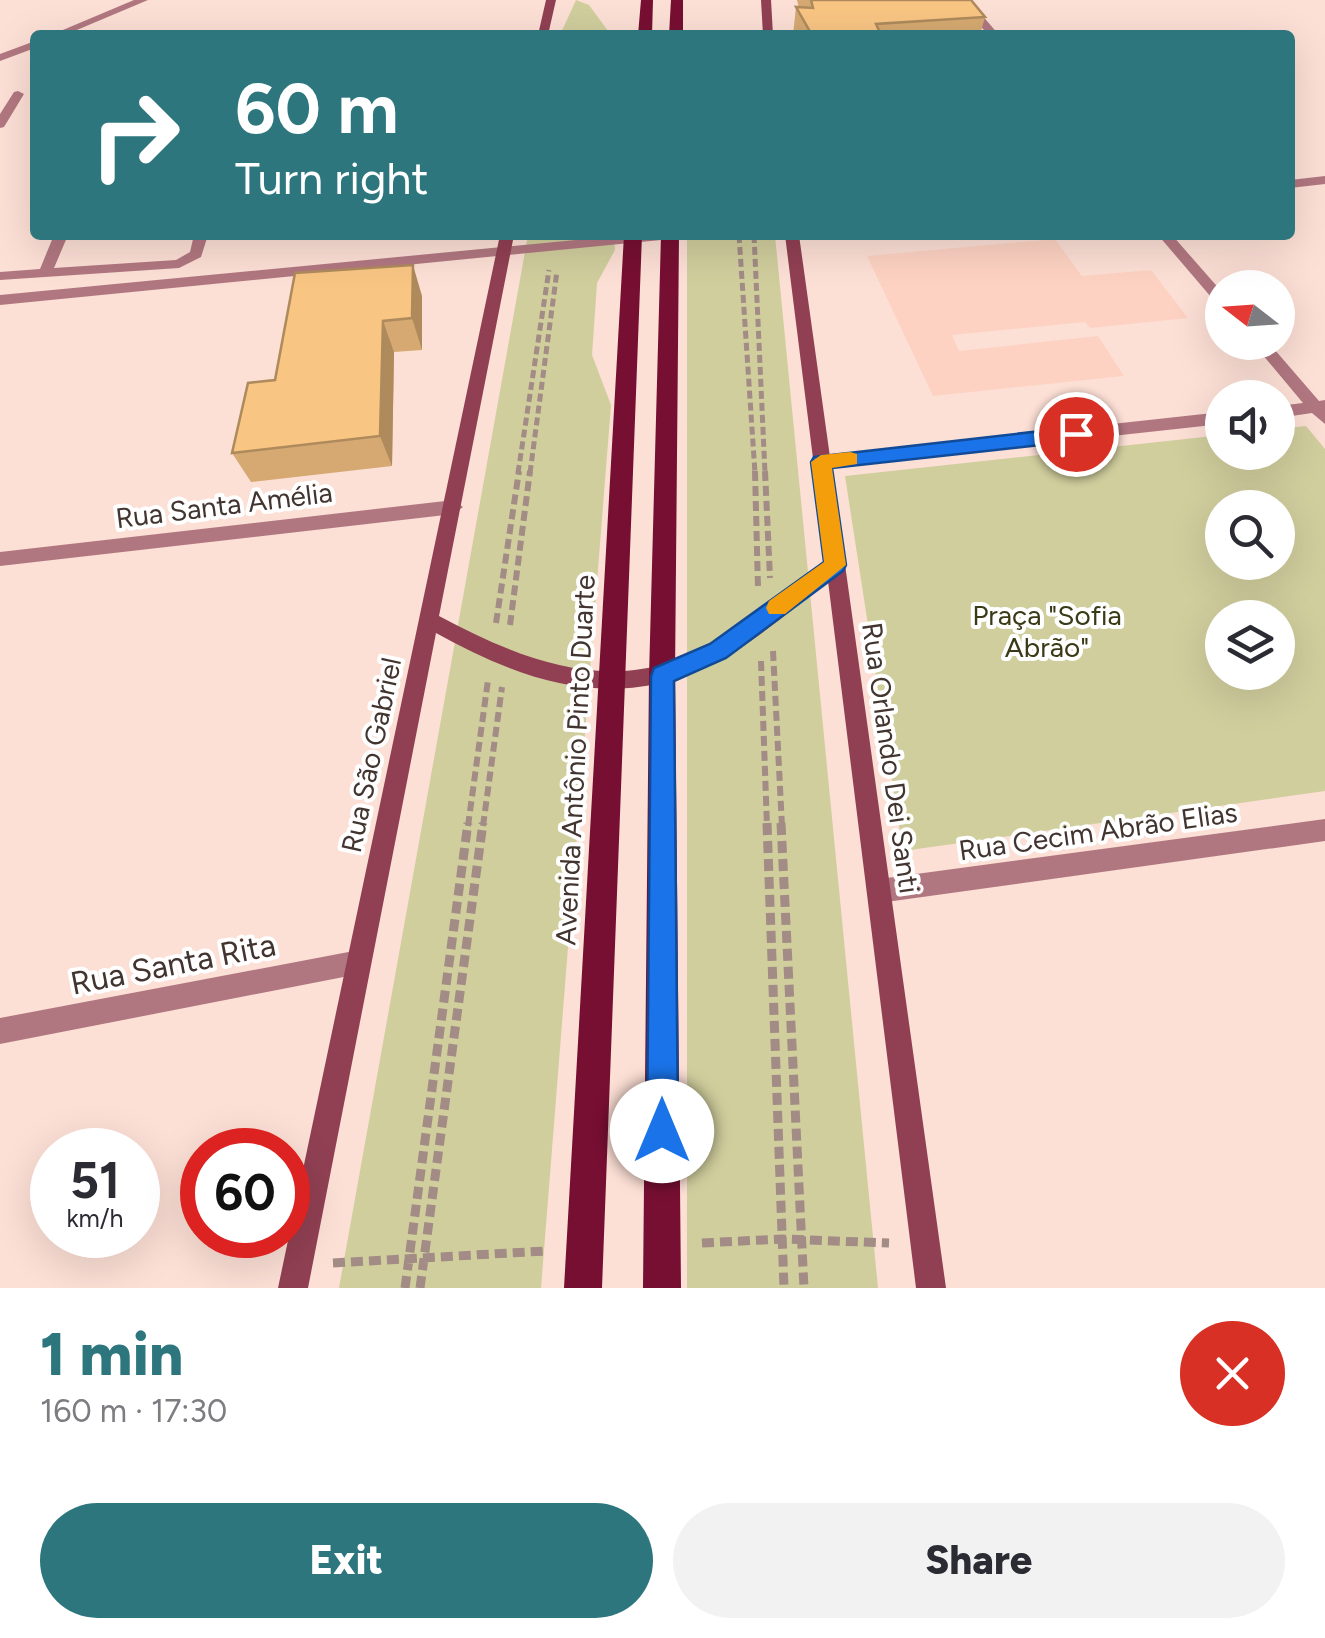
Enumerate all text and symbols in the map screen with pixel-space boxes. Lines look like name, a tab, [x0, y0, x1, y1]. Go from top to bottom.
text: 60 m	[235, 66, 399, 151]
icon: right	[70, 70, 200, 200]
text: Turn right	[235, 151, 428, 205]
north arrow	[1205, 270, 1295, 360]
map controls	[1205, 270, 1295, 690]
button: sound	[1205, 380, 1295, 470]
pin	[1034, 392, 1119, 477]
icon: arrive	[1049, 407, 1104, 462]
street label: Rua Santa Amélia	[114, 475, 334, 535]
button: search	[1205, 490, 1295, 580]
street label: Avenida Antônio Pinto Duarte	[548, 574, 602, 946]
park label: Praça "Sofia Abrão"	[972, 598, 1122, 664]
button: layers	[1205, 600, 1295, 690]
street label: Rua Orlando Dei Santi	[855, 620, 927, 896]
street label: Rua São Gabriel	[334, 654, 408, 856]
street label: Rua Cecim Abrão Elias	[956, 795, 1240, 867]
street label: Rua Santa Rita	[67, 926, 279, 1002]
position arrow	[610, 1079, 714, 1183]
speed limit sign: 60	[180, 1128, 310, 1258]
text: 51	[70, 1150, 120, 1211]
text: km/h	[66, 1203, 124, 1233]
text: 1 min	[40, 1318, 183, 1390]
button: close	[1180, 1321, 1285, 1426]
text: 160 m · 17:30	[40, 1392, 227, 1430]
button: Exit	[40, 1503, 653, 1618]
button: Share	[673, 1503, 1285, 1618]

